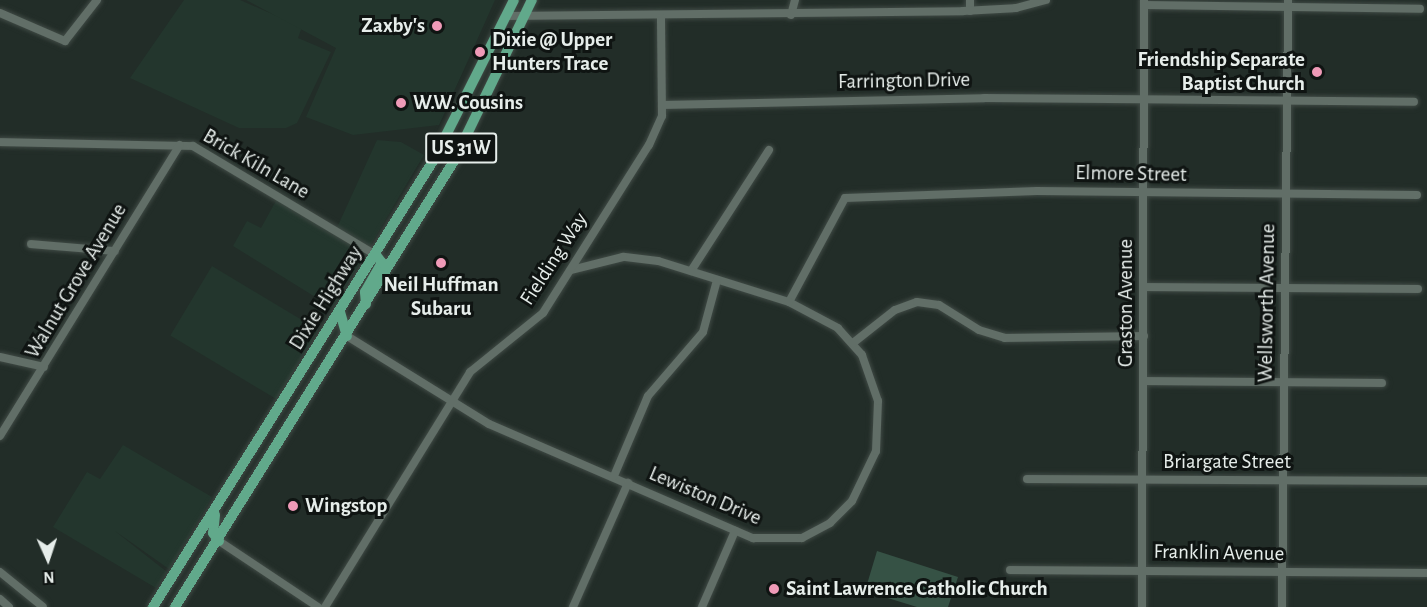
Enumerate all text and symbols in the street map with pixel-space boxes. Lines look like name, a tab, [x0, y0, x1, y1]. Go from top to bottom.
place label: Zaxby's	[361, 13, 425, 39]
marker: Zaxby's	[430, 19, 444, 33]
place label: Dixie @ Upper Hunters Trace	[492, 27, 612, 77]
marker: Dixie @ Upper Hunters Trace	[473, 45, 487, 59]
place label: Friendship Separate Baptist Church	[1137, 47, 1305, 97]
marker: Friendship Separate Baptist Church	[1310, 65, 1324, 79]
street label: Farrington Drive	[838, 67, 970, 95]
place label: W.W. Cousins	[413, 90, 523, 116]
marker: W.W. Cousins	[394, 96, 408, 110]
street label: Brick Kiln Lane	[198, 123, 314, 205]
road number: US 31W	[425, 131, 497, 165]
street label: Elmore Street	[1075, 160, 1187, 188]
street label: Walnut Grove Avenue	[20, 199, 132, 363]
street label: Fielding Way	[515, 208, 593, 310]
street label: Wellsworth Avenue	[1253, 223, 1281, 383]
street label: Graston Avenue	[1113, 239, 1139, 367]
street label: Dixie Highway	[284, 241, 368, 355]
marker: Neil Huffman Subaru	[434, 256, 448, 270]
place label: Neil Huffman Subaru	[383, 272, 499, 322]
street label: Briargate Street	[1163, 449, 1291, 475]
street label: Lewiston Drive	[645, 461, 765, 531]
place label: Wingstop	[305, 493, 387, 519]
marker: Wingstop	[286, 499, 300, 513]
north arrow	[18, 529, 78, 589]
street label: Franklin Avenue	[1153, 539, 1285, 567]
text: N	[43, 569, 55, 585]
place label: Saint Lawrence Catholic Church	[786, 576, 1048, 602]
marker: Saint Lawrence Catholic Church	[767, 582, 781, 596]

